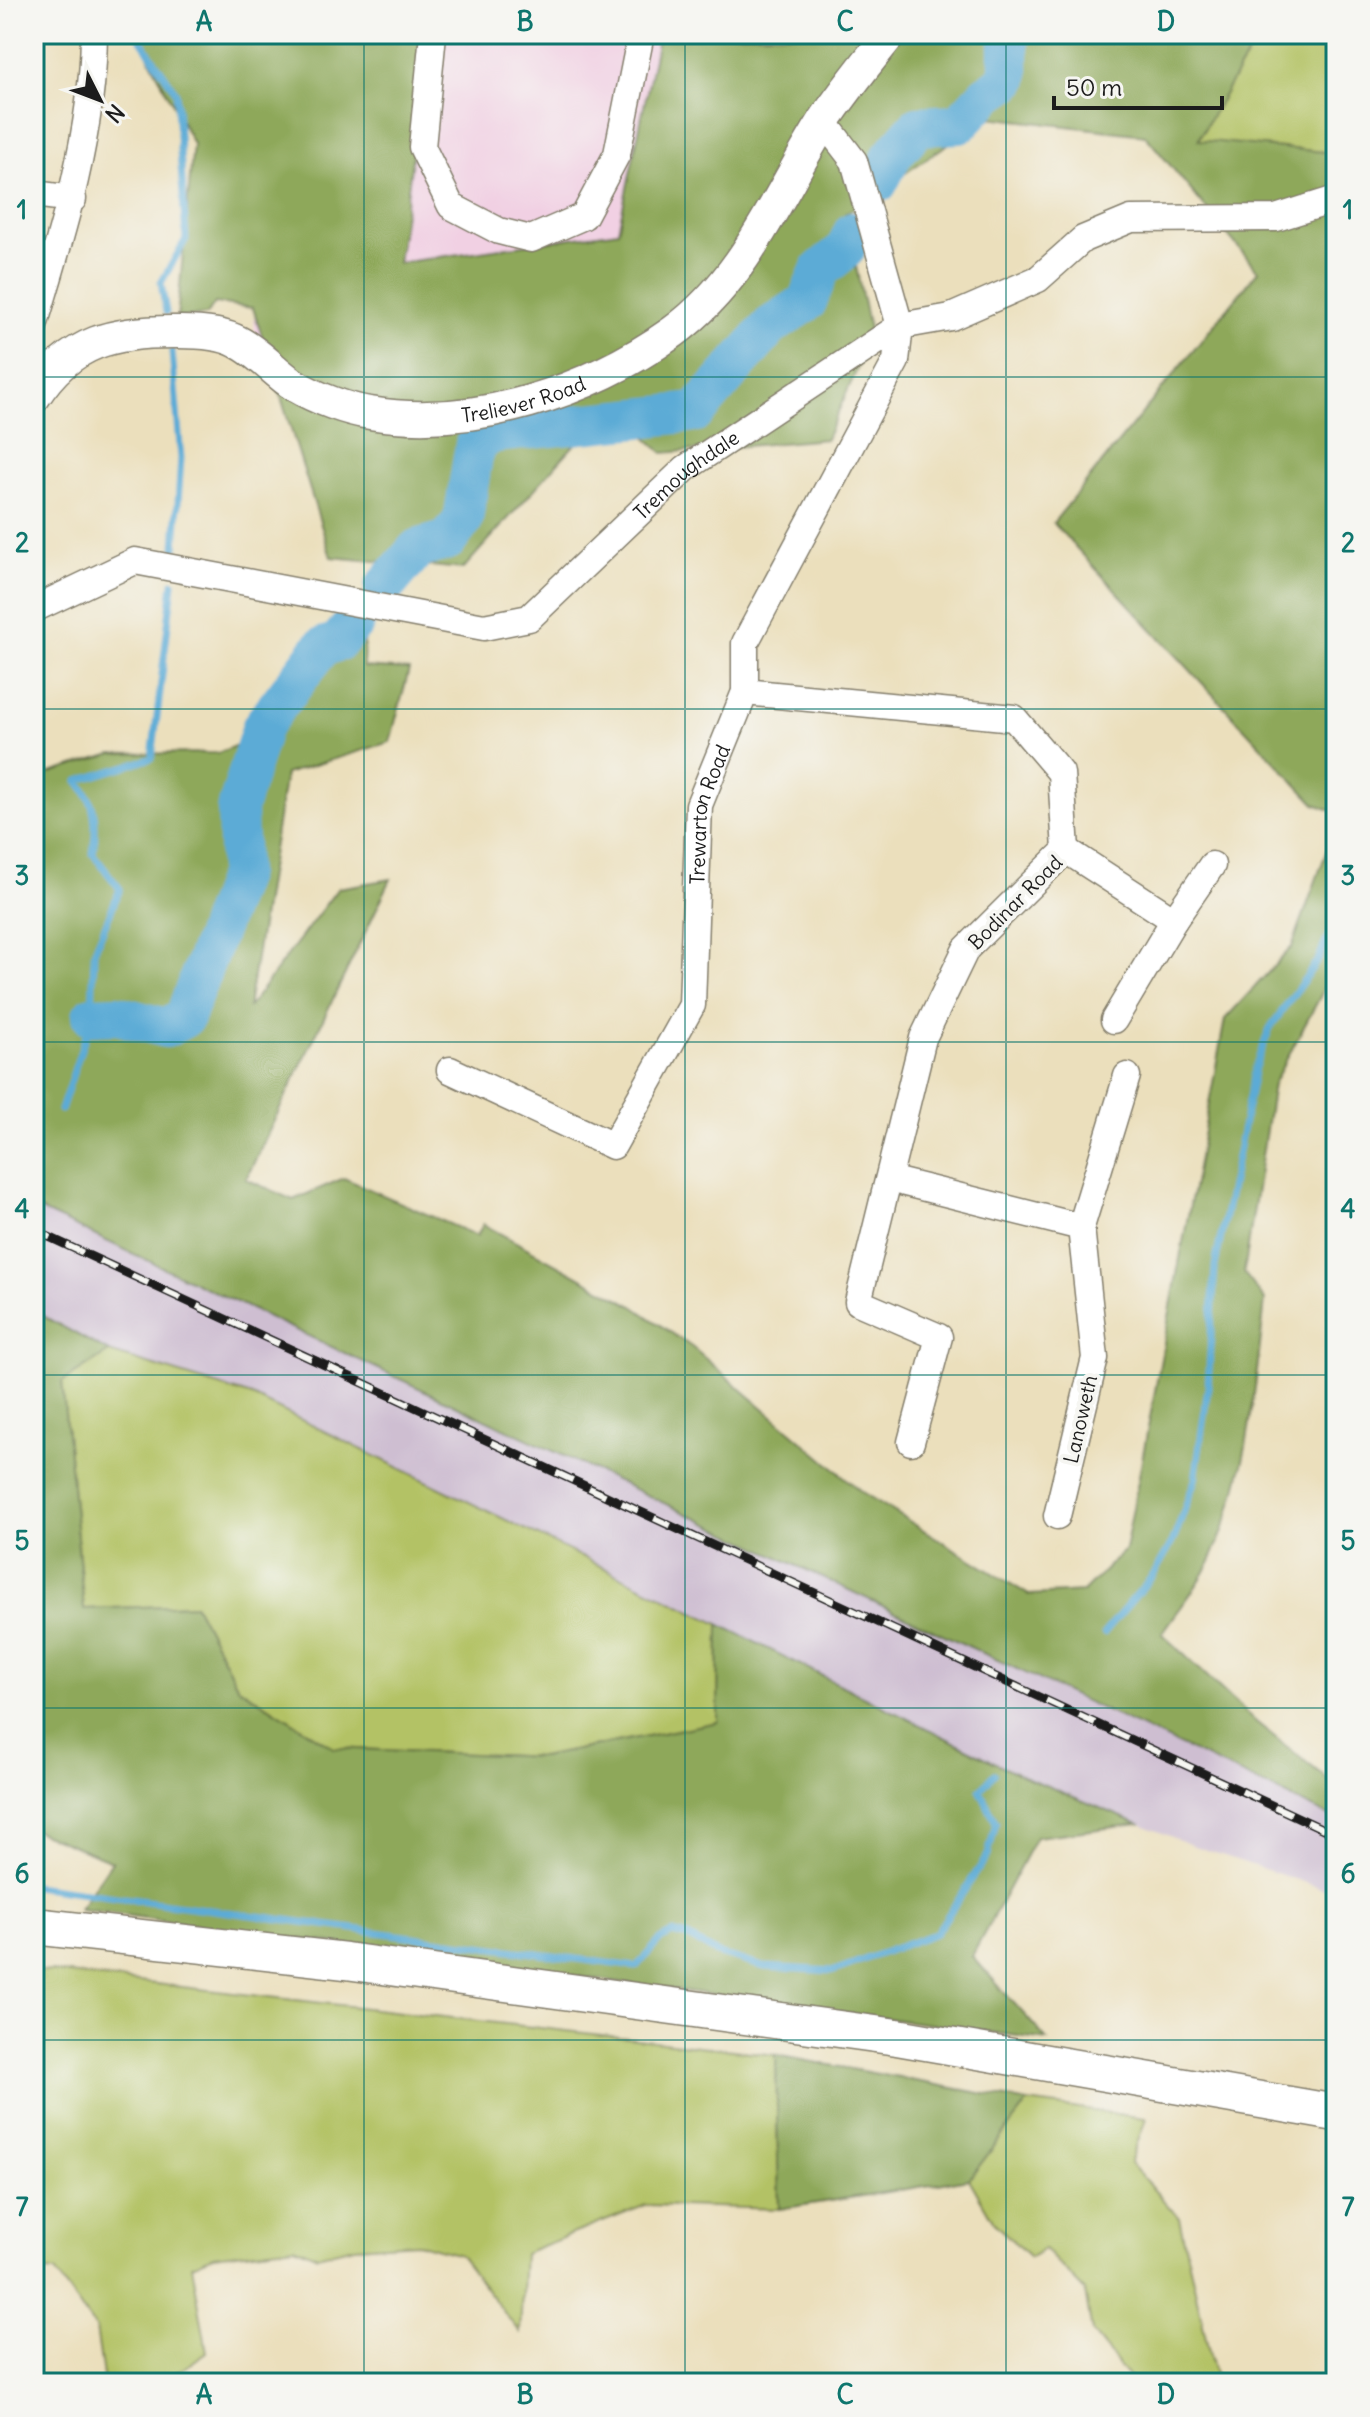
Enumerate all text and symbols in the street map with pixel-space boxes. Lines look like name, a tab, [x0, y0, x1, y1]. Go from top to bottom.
text: A	[196, 5, 213, 38]
text: B	[516, 5, 534, 38]
text: C	[836, 5, 854, 38]
text: D	[1157, 5, 1175, 38]
north arrow	[60, 60, 140, 140]
scale bar	[1054, 60, 1222, 110]
text: 50 m	[1066, 72, 1122, 102]
text: N	[99, 98, 130, 128]
text: 1	[17, 193, 27, 226]
text: 1	[1343, 193, 1353, 226]
street label: Treliever Road	[460, 370, 589, 427]
street label: Tremoughdale	[628, 424, 743, 524]
text: 2	[15, 526, 29, 559]
text: 2	[1341, 526, 1355, 559]
street label: Trewarton Road	[684, 740, 735, 885]
street label: Bodinar Road	[963, 849, 1068, 954]
text: 3	[15, 859, 29, 892]
text: 3	[1341, 859, 1355, 892]
text: 4	[14, 1192, 30, 1225]
text: 4	[1340, 1192, 1356, 1225]
street label: Lanoweth	[1058, 1372, 1102, 1466]
text: 5	[15, 1524, 30, 1557]
text: 5	[1341, 1524, 1356, 1557]
text: 6	[14, 1857, 30, 1890]
text: 6	[1340, 1857, 1356, 1890]
text: 7	[16, 2190, 29, 2223]
text: 7	[1342, 2190, 1355, 2223]
text: A	[196, 2378, 213, 2411]
text: B	[516, 2378, 534, 2411]
text: C	[836, 2378, 854, 2411]
text: D	[1157, 2378, 1175, 2411]

